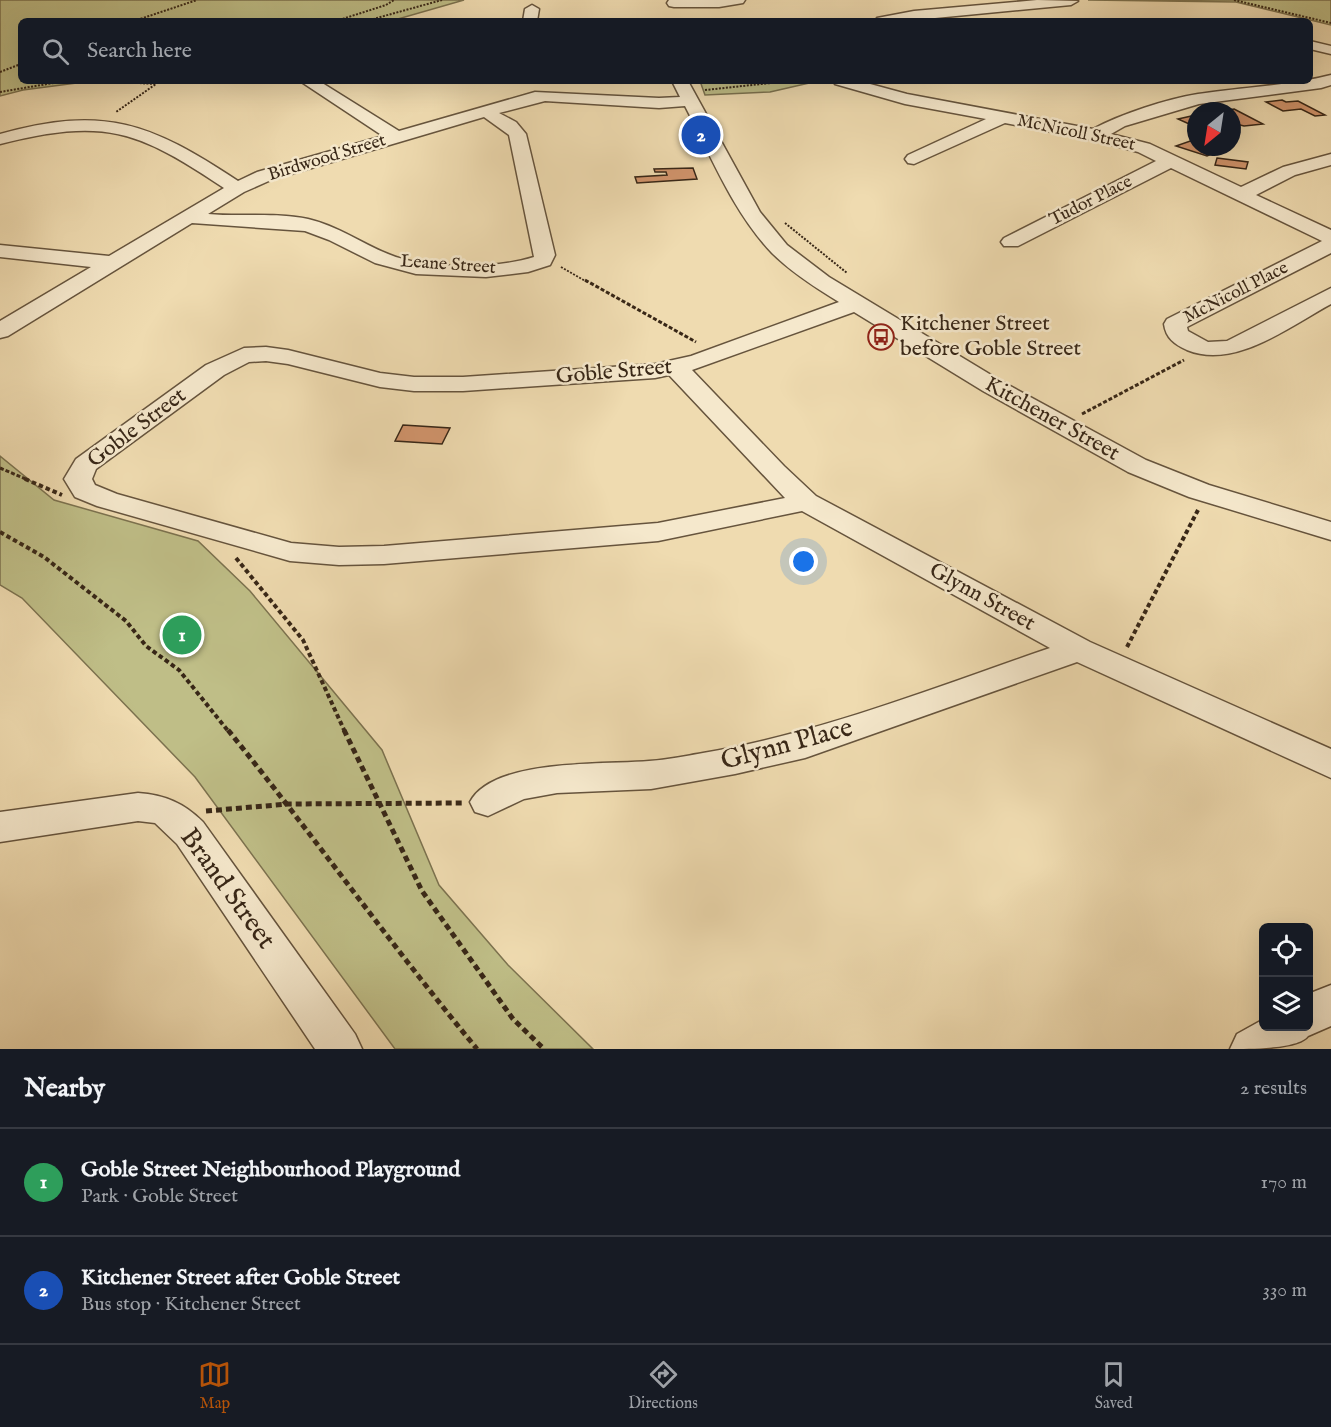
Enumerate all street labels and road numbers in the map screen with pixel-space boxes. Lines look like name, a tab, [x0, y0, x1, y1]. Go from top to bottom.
street label: McNicoll Street	[1015, 109, 1137, 157]
street label: Birdwood Street	[265, 129, 389, 187]
street label: Tudor Place	[1046, 170, 1136, 232]
street label: Leane Street	[400, 250, 496, 280]
street label: McNicoll Place	[1180, 257, 1292, 329]
street label: Goble Street	[555, 353, 674, 391]
street label: Kitchener Street	[980, 370, 1125, 468]
street label: Goble Street	[82, 382, 192, 474]
street label: Glynn Street	[924, 556, 1040, 638]
street label: Glynn Place	[717, 711, 857, 779]
street label: Brand Street	[172, 822, 282, 956]

